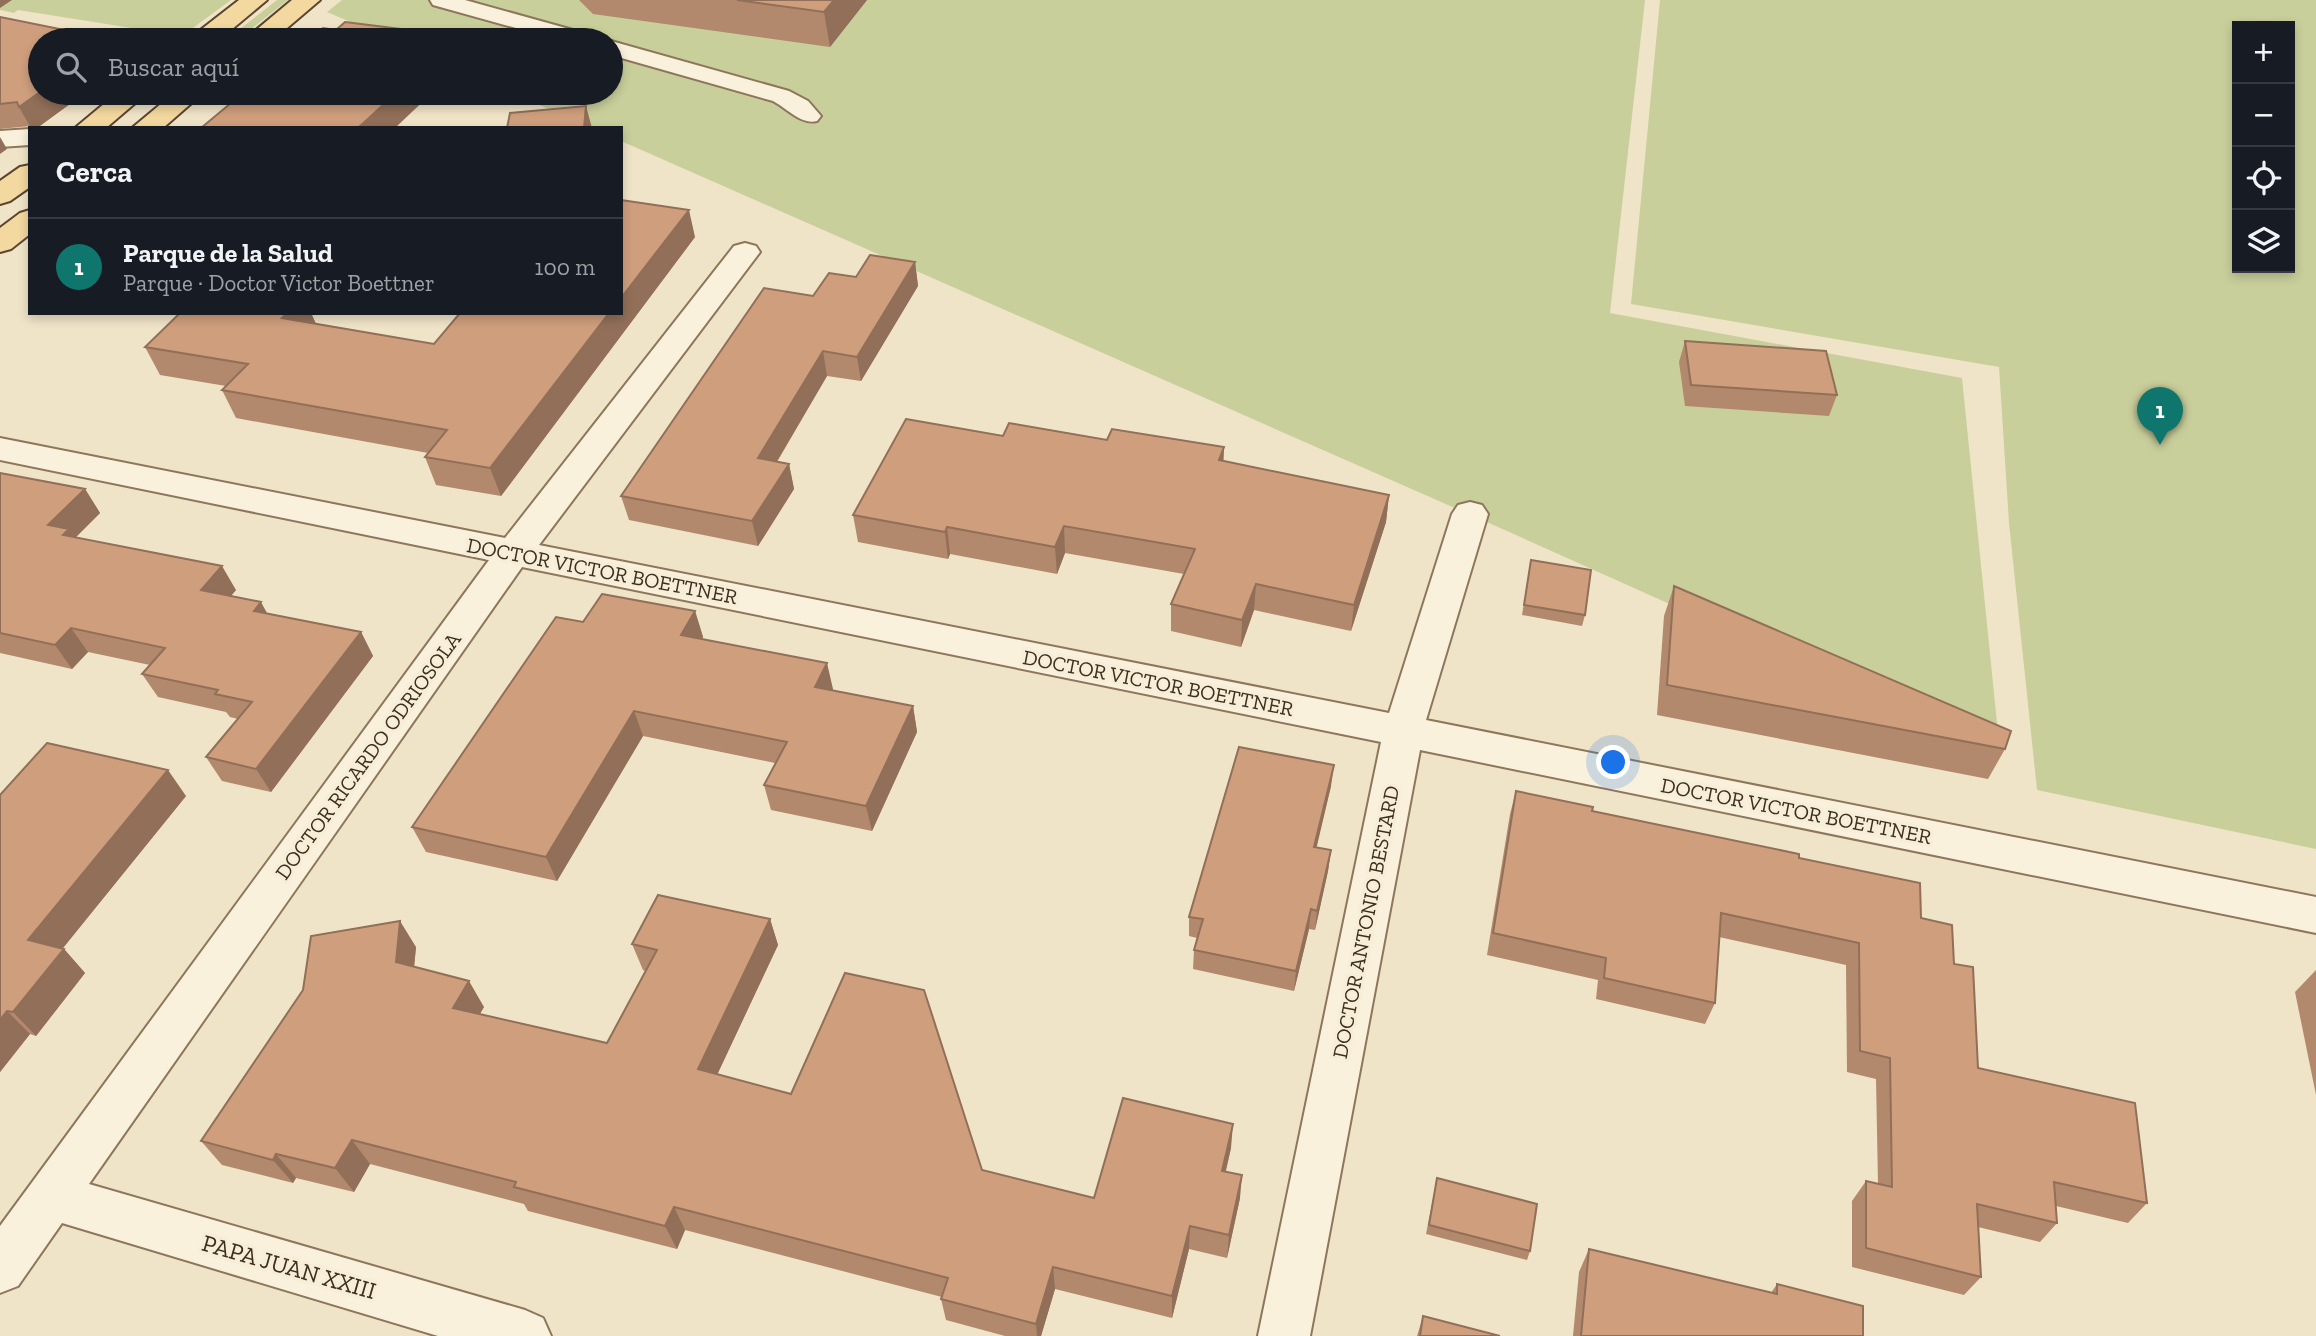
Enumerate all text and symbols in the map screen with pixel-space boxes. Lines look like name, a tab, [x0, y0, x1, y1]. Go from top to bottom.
map controls	[2232, 21, 2295, 273]
button: +	[2232, 21, 2295, 84]
search box	[28, 28, 623, 105]
icon: search	[52, 48, 90, 86]
text: Buscar aquí	[108, 51, 239, 83]
button: −	[2232, 84, 2295, 147]
button: locate	[2232, 147, 2295, 210]
text: Cerca	[56, 154, 132, 190]
button: layers	[2232, 210, 2295, 273]
text: Parque de la Salud	[123, 237, 333, 269]
text: 1	[74, 253, 84, 281]
text: 100 m	[535, 253, 595, 281]
text: Parque · Doctor Victor Boettner	[123, 269, 435, 297]
pin: 1	[2137, 387, 2183, 445]
street label: DOCTOR VICTOR BOETTNER	[465, 532, 739, 609]
street label: DOCTOR RICARDO ODRIOSOLA	[269, 627, 466, 884]
street label: DOCTOR VICTOR BOETTNER	[1021, 644, 1295, 721]
your location	[1596, 745, 1630, 779]
street label: DOCTOR VICTOR BOETTNER	[1659, 772, 1933, 849]
street label: DOCTOR ANTONIO BESTARD	[1327, 783, 1404, 1060]
street label: PAPA JUAN XXIII	[199, 1228, 379, 1305]

